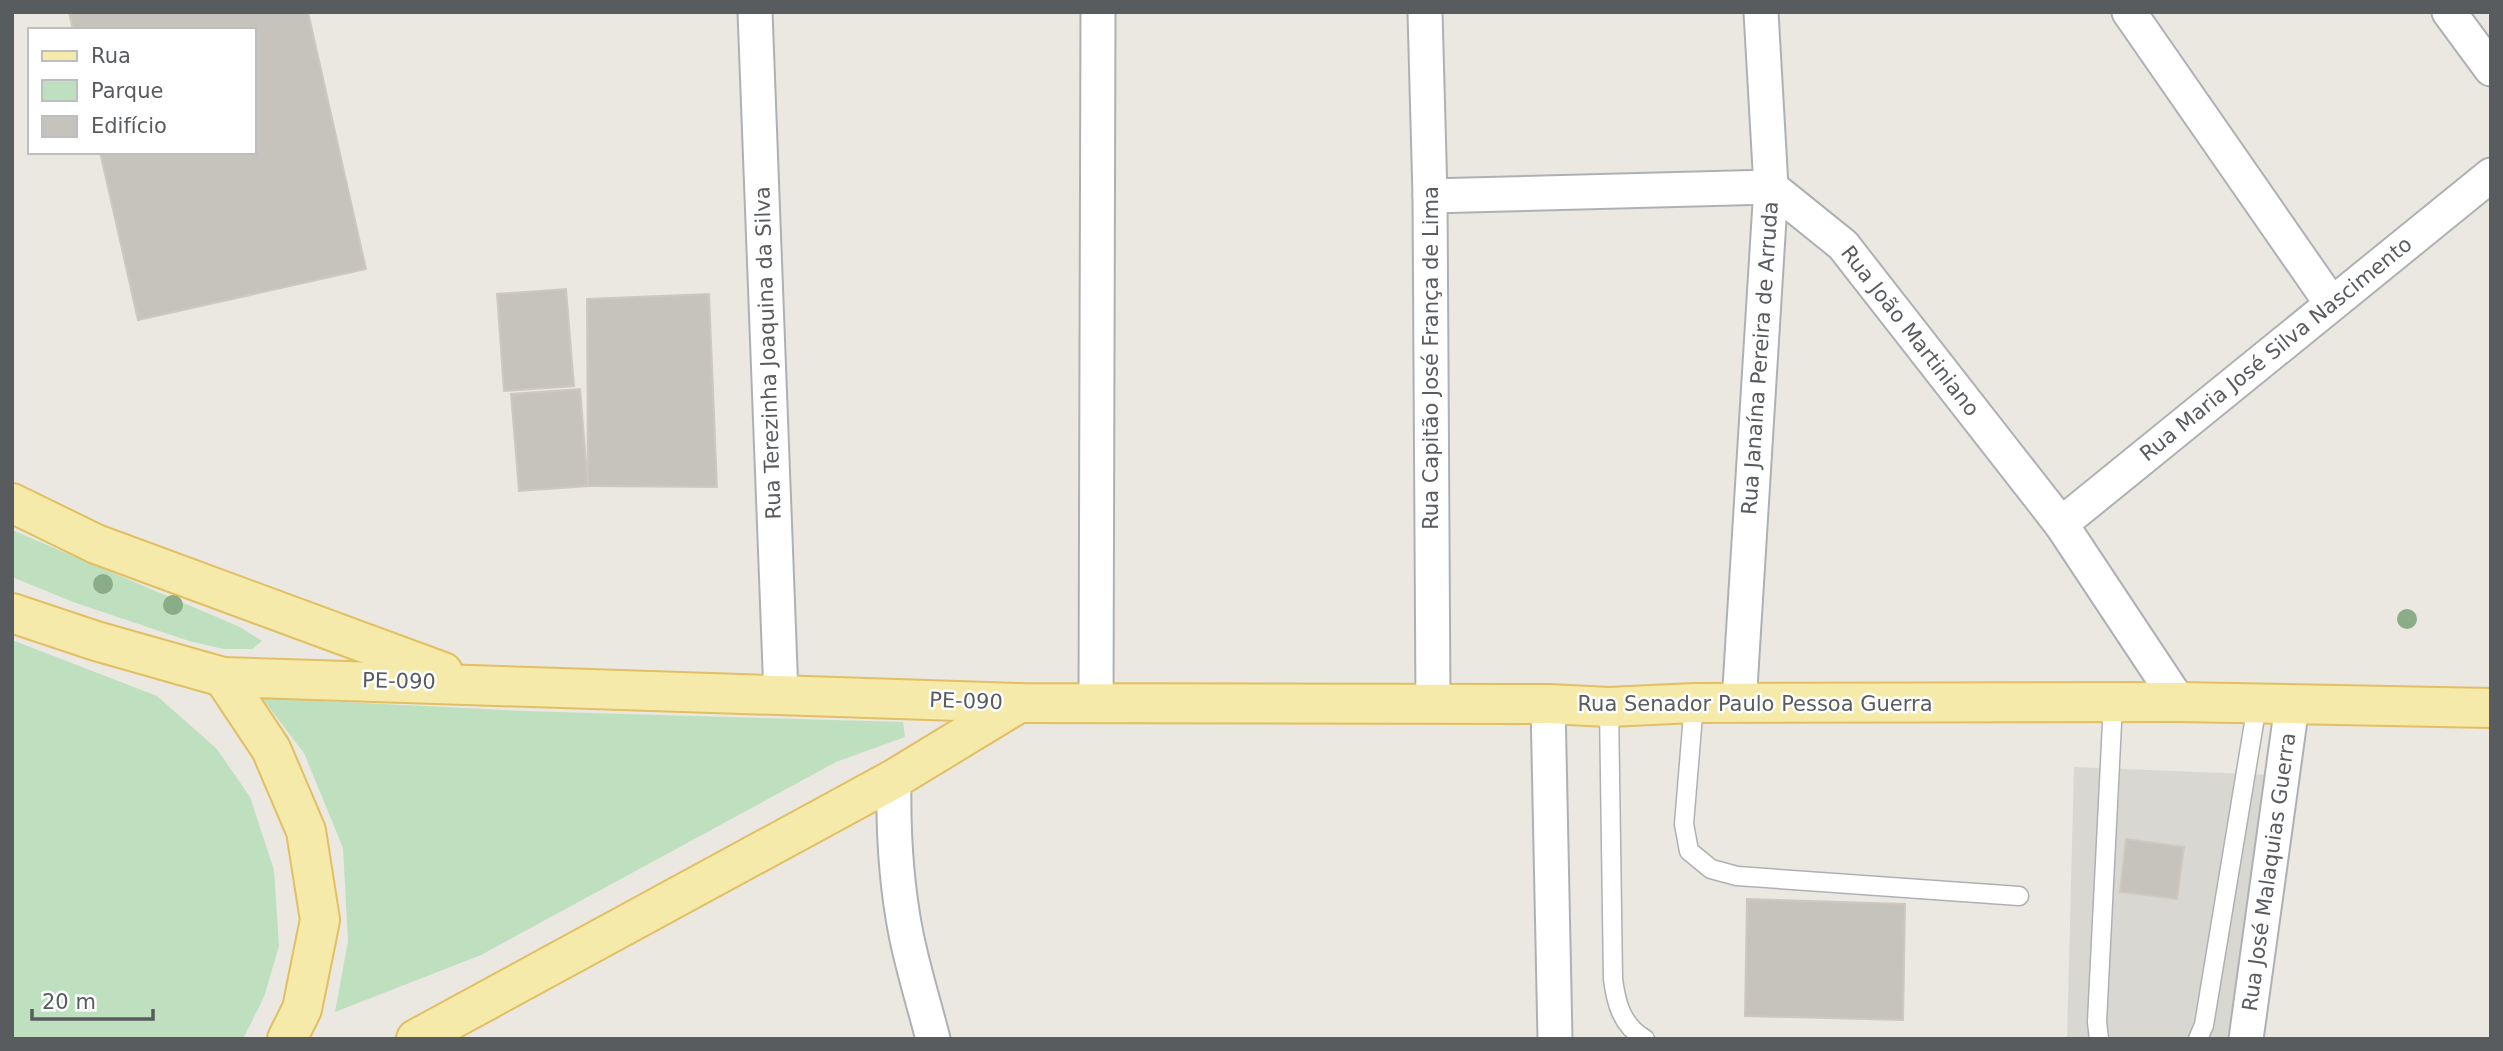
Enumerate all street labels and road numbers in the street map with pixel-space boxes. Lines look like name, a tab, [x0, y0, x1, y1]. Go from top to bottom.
street label: Rua Terezinha Joaquina da Silva	[750, 186, 786, 520]
street label: Rua Capitão José França de Lima	[1419, 186, 1443, 530]
street label: Rua Janaína Pereira de Arruda	[1737, 201, 1783, 515]
street label: Rua Maria José Silva Nascimento	[2135, 232, 2417, 466]
street label: Rua João Martiniano	[1836, 241, 1984, 421]
street label: PE-090	[362, 668, 436, 694]
street label: PE-090	[929, 688, 1003, 714]
street label: Rua Senador Paulo Pessoa Guerra	[1577, 692, 1933, 716]
street label: Rua José Malaquias Guerra	[2238, 731, 2300, 1013]

